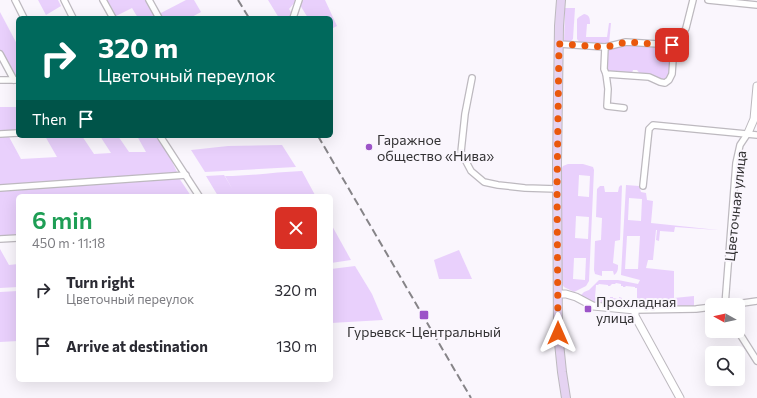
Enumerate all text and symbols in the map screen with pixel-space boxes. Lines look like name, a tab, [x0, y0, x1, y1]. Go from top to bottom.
pin	[655, 28, 689, 62]
text: 320 m	[98, 30, 178, 64]
icon: right	[32, 32, 84, 84]
icon: arrive	[661, 34, 683, 56]
text: Цветочный переулок	[98, 64, 276, 86]
icon: arrive	[75, 108, 97, 130]
text: Then	[32, 110, 67, 128]
place label: Гаражное общество «Нива»	[377, 131, 494, 164]
marker: Гаражное общество «Нива»	[364, 142, 374, 152]
street label: Цветочная улица	[721, 150, 749, 262]
text: 6 min	[32, 205, 93, 234]
button: close	[275, 207, 317, 249]
text: 450 m · 11:18	[32, 235, 105, 251]
text: Turn right	[66, 273, 135, 291]
icon: right	[32, 279, 54, 301]
text: 320 m	[274, 281, 317, 299]
text: Цветочный переулок	[66, 291, 194, 307]
place label: Прохладная улица	[596, 293, 676, 326]
north arrow	[705, 298, 745, 338]
map controls	[705, 298, 745, 386]
marker: Прохладная улица	[583, 304, 593, 314]
marker: Гурьевск-Центральный	[418, 309, 430, 321]
position arrow	[537, 312, 579, 354]
place label: Гурьевск-Центральный	[347, 323, 501, 340]
icon: arrive	[32, 335, 54, 357]
text: Arrive at destination	[66, 337, 208, 355]
text: 130 m	[276, 337, 317, 355]
button: search	[705, 346, 745, 386]

